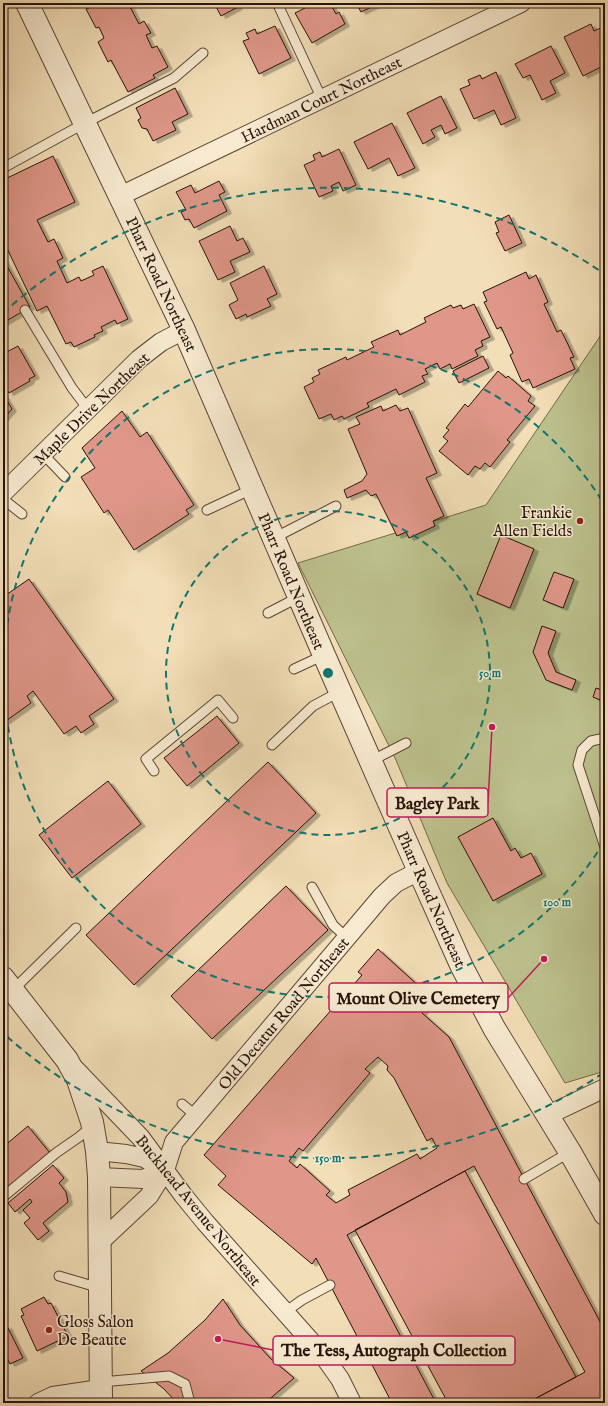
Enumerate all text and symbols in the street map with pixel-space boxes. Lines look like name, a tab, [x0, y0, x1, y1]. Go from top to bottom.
street label: Hardman Court Northeast	[238, 53, 406, 149]
street label: Pharr Road Northeast	[120, 214, 200, 356]
street label: Maple Drive Northeast	[30, 349, 155, 470]
place label: Frankie Allen Fields	[492, 504, 572, 542]
street label: Pharr Road Northeast	[252, 510, 328, 654]
marker: Frankie Allen Fields	[575, 516, 585, 526]
centre of rings	[321, 666, 335, 680]
text: 50 m	[479, 666, 502, 681]
callout: Bagley Park	[387, 788, 488, 817]
text: Bagley Park	[395, 794, 480, 815]
street label: Pharr Road Northeast	[391, 829, 469, 971]
text: 100 m	[543, 895, 572, 910]
street label: Old Decatur Road Northeast	[215, 933, 355, 1095]
callout: Mount Olive Cemetery	[329, 983, 508, 1012]
text: Mount Olive Cemetery	[336, 989, 500, 1010]
street label: Buckhead Avenue Northeast	[130, 1132, 265, 1291]
text: 150 m	[315, 1151, 342, 1166]
place label: Gloss Salon De Beaute	[57, 1313, 134, 1351]
marker: Gloss Salon De Beaute	[44, 1325, 54, 1335]
callout: The Tess, Autograph Collection	[273, 1336, 515, 1365]
text: The Tess, Autograph Collection	[280, 1341, 507, 1362]

